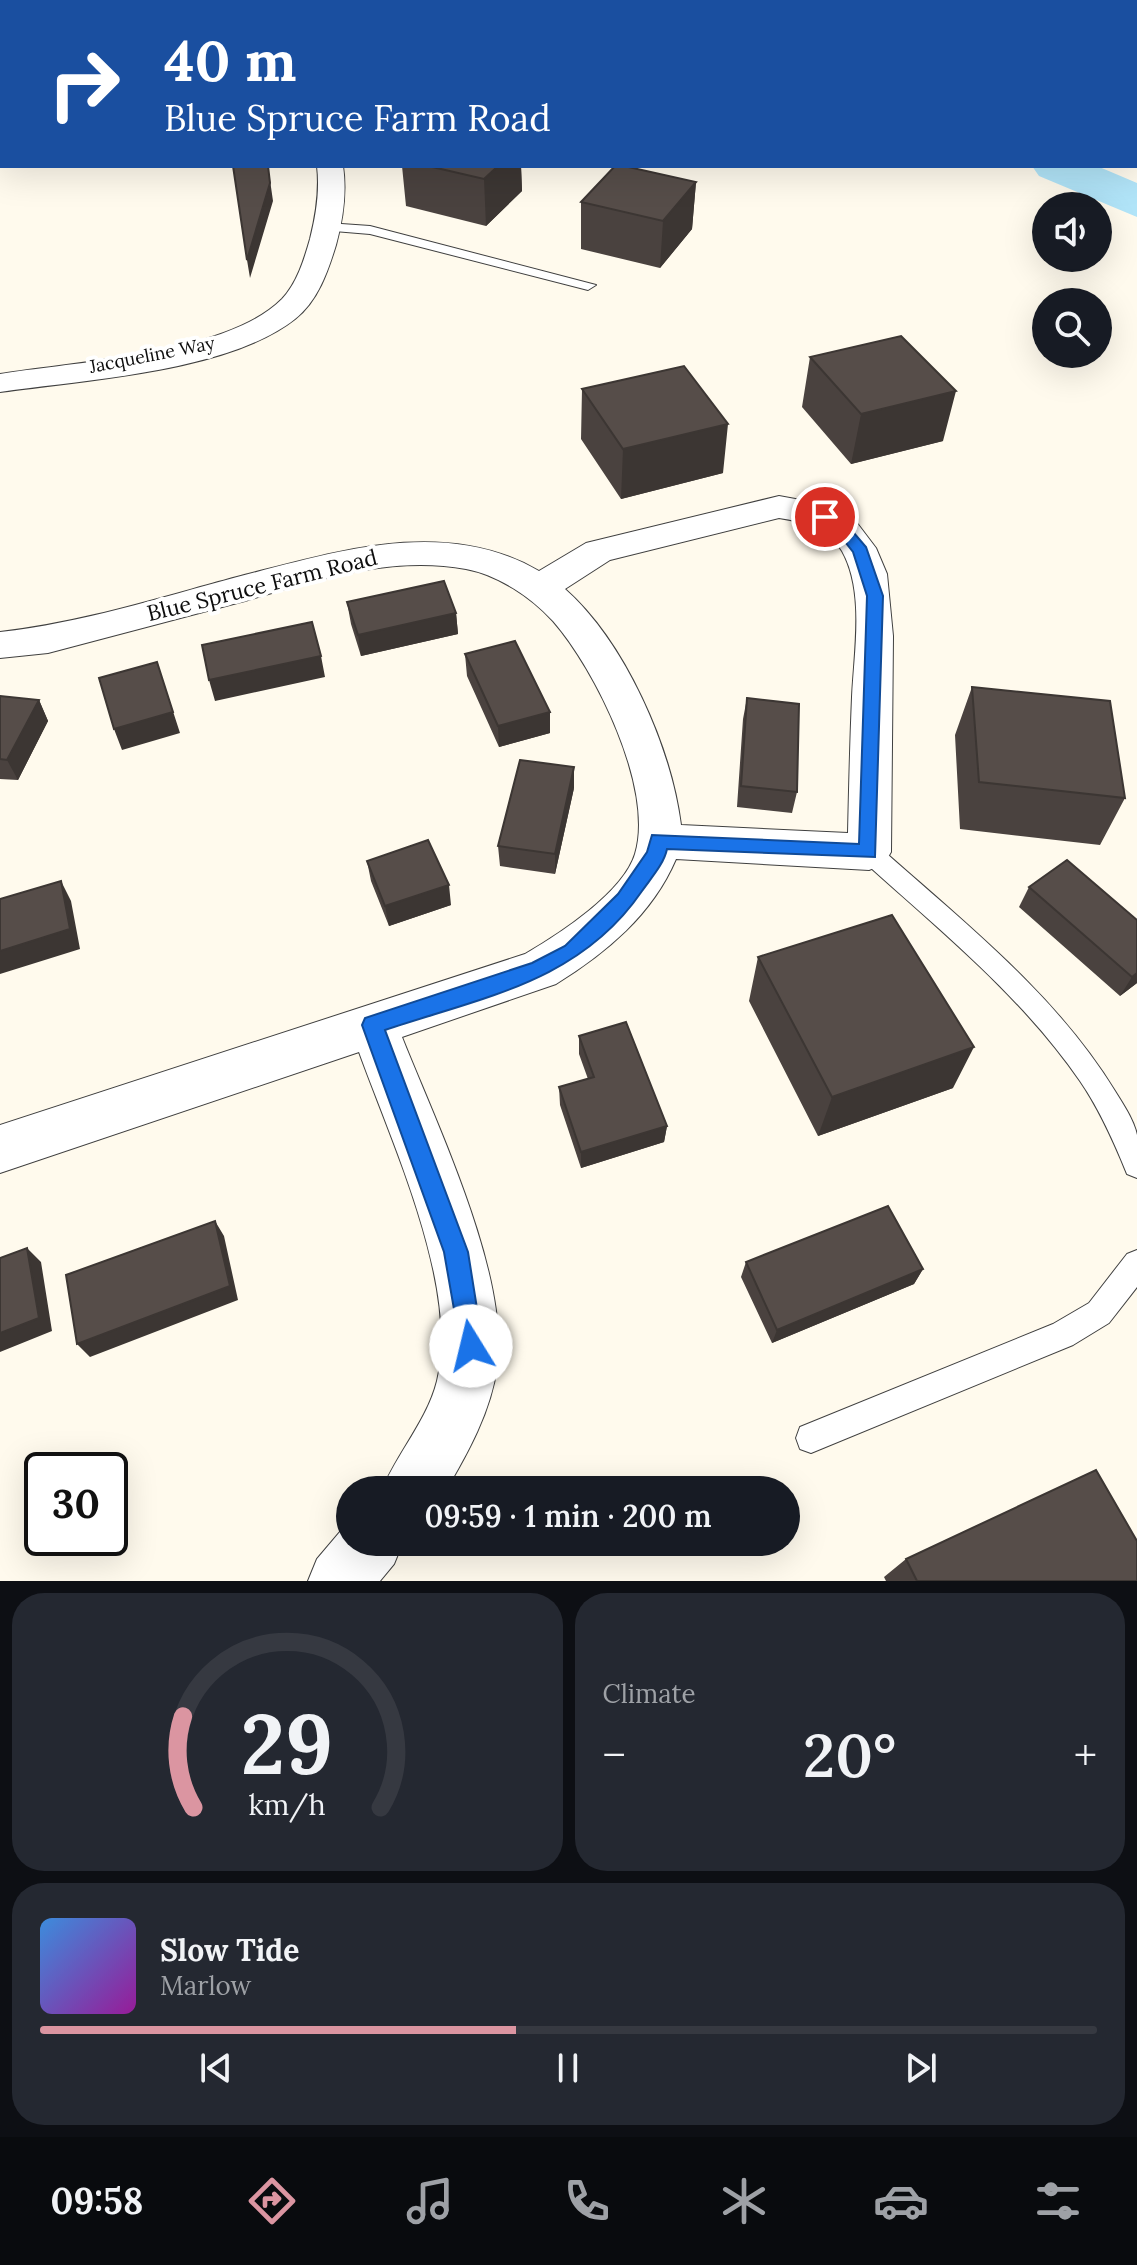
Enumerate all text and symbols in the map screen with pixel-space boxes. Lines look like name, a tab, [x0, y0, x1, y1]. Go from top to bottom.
text: 40 m	[164, 25, 297, 96]
icon: right	[32, 32, 136, 136]
text: Blue Spruce Farm Road	[164, 95, 551, 141]
map controls	[1032, 192, 1112, 368]
button: sound	[1032, 192, 1112, 272]
button: search	[1032, 288, 1112, 368]
street label: Jacqueline Way	[86, 331, 217, 378]
pin	[791, 483, 859, 551]
icon: arrive	[803, 495, 847, 539]
street label: Blue Spruce Farm Road	[144, 543, 380, 627]
position arrow	[429, 1304, 513, 1388]
speed limit sign: 30	[24, 1452, 128, 1556]
text: 09:59 · 1 min · 200 m	[424, 1497, 712, 1535]
text: Climate	[603, 1677, 696, 1710]
text: 29	[241, 1690, 333, 1797]
text: 20°	[803, 1717, 896, 1793]
text: −	[603, 1727, 626, 1783]
text: +	[1074, 1727, 1097, 1783]
text: km/h	[249, 1786, 326, 1823]
text: Slow Tide	[160, 1931, 299, 1969]
text: Marlow	[160, 1969, 251, 2002]
icon: previous	[194, 2046, 238, 2090]
icon: pause	[546, 2046, 590, 2090]
icon: next	[899, 2046, 943, 2090]
icon: directions	[244, 2173, 300, 2229]
icon: music	[402, 2173, 458, 2229]
icon: phone	[559, 2173, 615, 2229]
icon: climate	[716, 2173, 772, 2229]
icon: car	[873, 2173, 929, 2229]
icon: filters	[1030, 2173, 1086, 2229]
text: 09:58	[51, 2178, 143, 2224]

